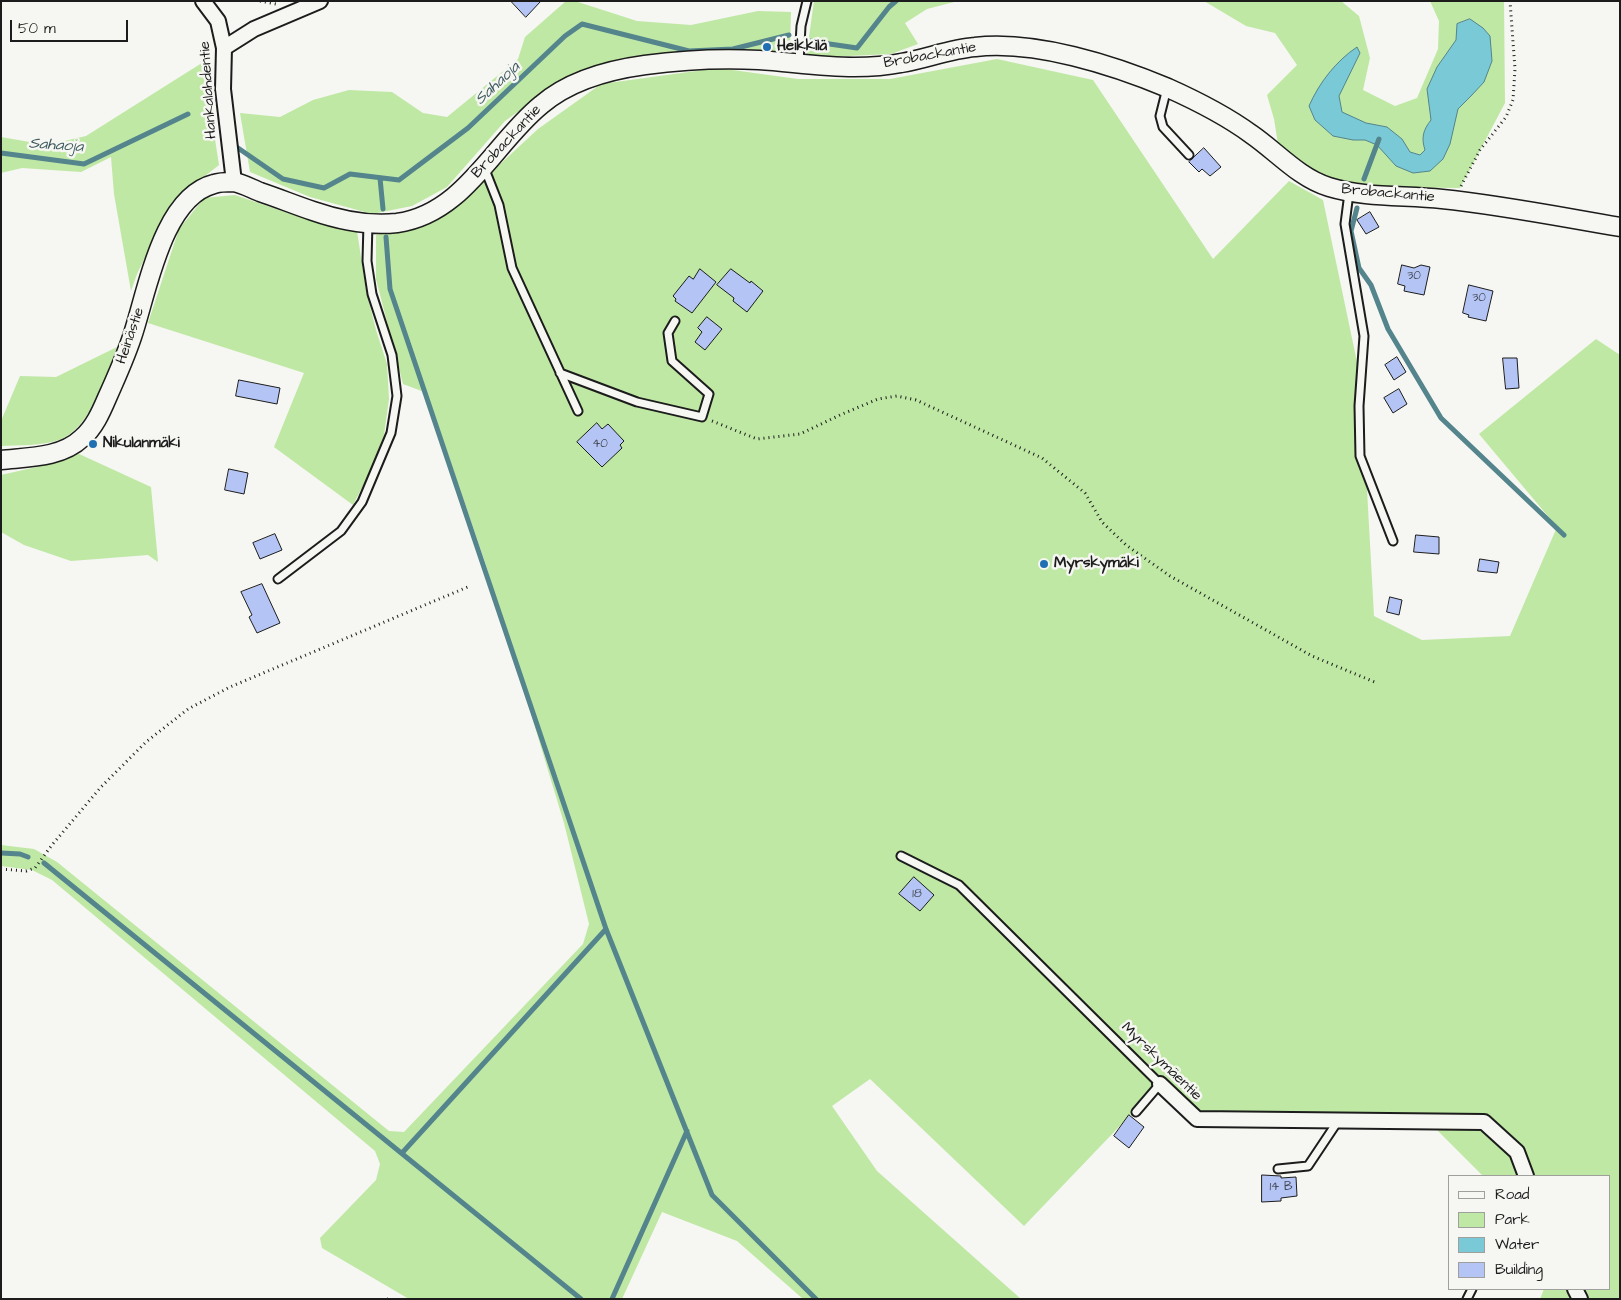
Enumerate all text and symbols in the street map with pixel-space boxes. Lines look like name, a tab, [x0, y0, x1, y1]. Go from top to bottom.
scale bar	[12, 10, 130, 42]
text: 50 m	[18, 18, 56, 39]
place label: Heikkilä	[777, 38, 827, 56]
street label: Brobackantie	[882, 39, 978, 73]
street label: Hankalahdentie	[197, 40, 221, 140]
marker: Heikkilä	[761, 41, 773, 53]
water label: Sahaoja	[472, 58, 524, 110]
street label: Brobackantie	[468, 102, 546, 182]
water label: Sahaoja	[28, 135, 84, 157]
street label: Brobackantie	[1341, 181, 1435, 207]
house number: 30	[1407, 269, 1421, 283]
house number: 30	[1472, 291, 1486, 305]
street label: Heinästie	[113, 305, 149, 367]
place label: Nikulanmäki	[103, 435, 180, 453]
house number: 40	[592, 437, 608, 451]
marker: Nikulanmäki	[87, 438, 99, 450]
place label: Myrskymäki	[1054, 555, 1139, 573]
marker: Myrskymäki	[1038, 558, 1050, 570]
house number: 18	[912, 887, 922, 901]
street label: Myrskymäentie	[1117, 1019, 1205, 1105]
legend	[1448, 1175, 1611, 1290]
house number: 14 B	[1269, 1180, 1293, 1194]
text: Road	[1495, 1184, 1529, 1205]
text: Park	[1495, 1209, 1530, 1230]
text: Water	[1495, 1234, 1539, 1255]
text: Building	[1495, 1259, 1543, 1280]

